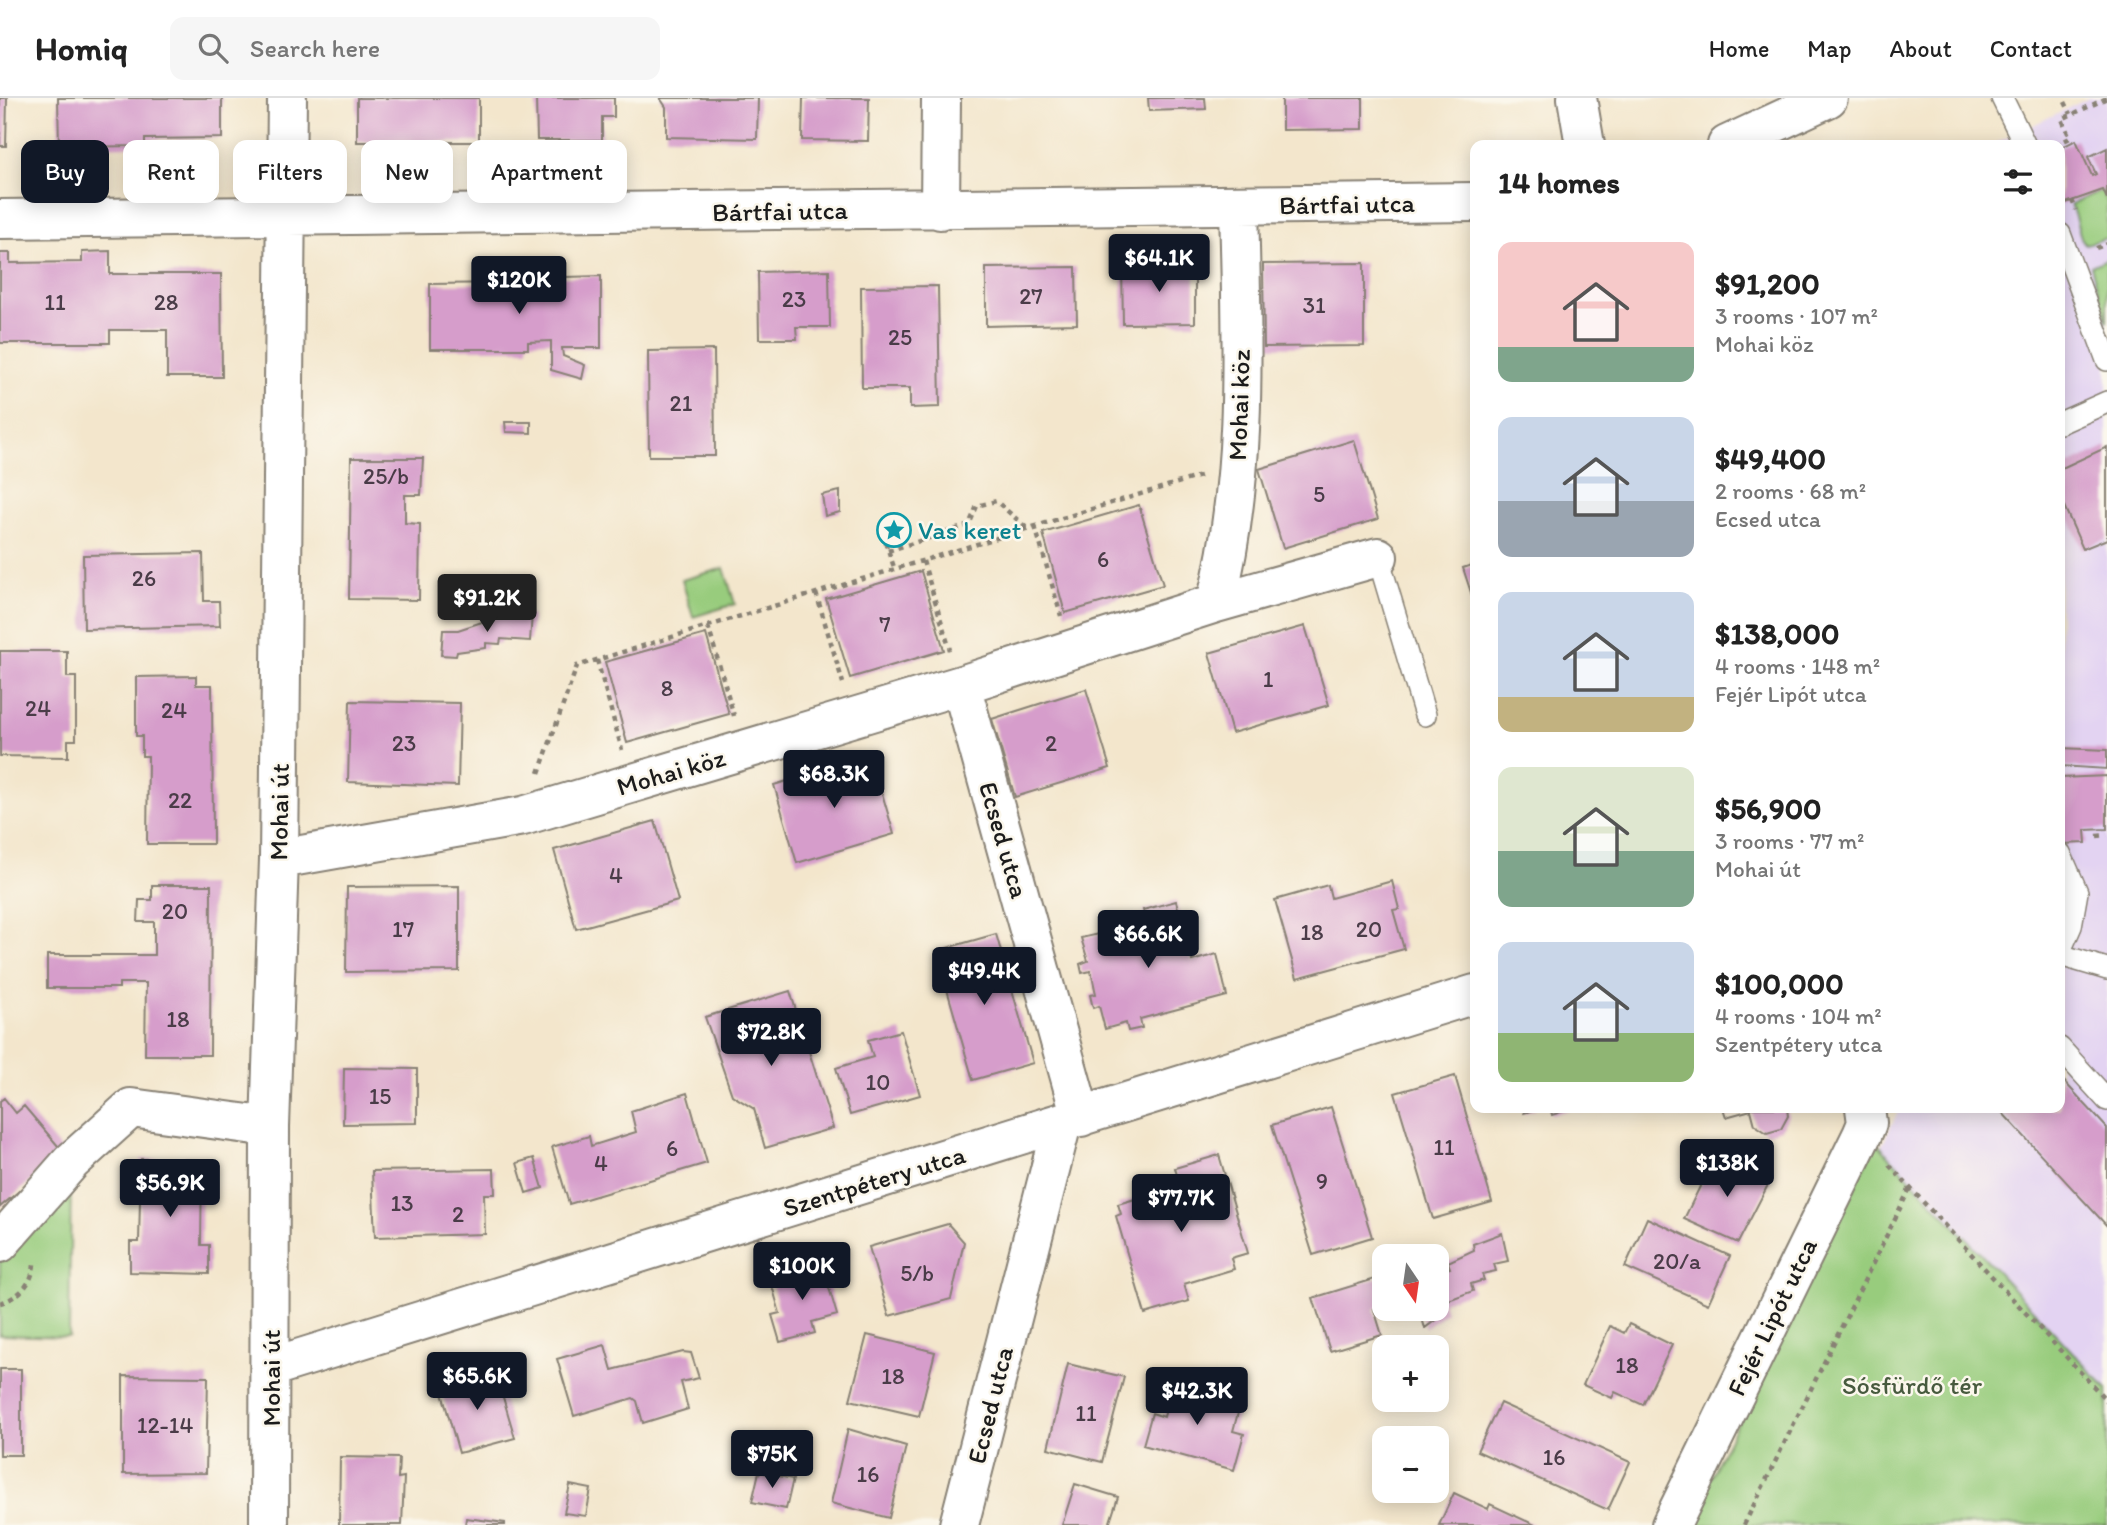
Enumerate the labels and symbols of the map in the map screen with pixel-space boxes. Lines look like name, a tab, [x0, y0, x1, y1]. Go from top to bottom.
street label: Bártfai utca	[1279, 187, 1416, 221]
street label: Bártfai utca	[712, 194, 849, 228]
pin: $64.1K	[1102, 234, 1216, 294]
pin: $120K	[470, 256, 568, 316]
house number: 27	[1019, 282, 1043, 310]
house number: 23	[782, 285, 806, 313]
house number: 11	[44, 288, 66, 316]
house number: 28	[154, 288, 178, 316]
house number: 31	[1302, 291, 1326, 319]
house number: 25	[888, 323, 912, 351]
street label: Mohai köz	[1221, 349, 1257, 461]
house number: 21	[670, 389, 693, 417]
house number: 25/b	[363, 462, 409, 490]
house number: 5	[1313, 480, 1325, 508]
place icon: Vas keret	[875, 511, 913, 549]
place label: Vas keret	[918, 514, 1022, 546]
house number: 6	[1097, 545, 1109, 573]
house number: 26	[132, 564, 156, 592]
pin: $91.2K	[430, 574, 544, 634]
house number: 7	[879, 610, 891, 638]
house number: 1	[1263, 665, 1274, 693]
house number: 8	[661, 674, 673, 702]
house number: 24	[25, 694, 51, 722]
house number: 24	[161, 696, 187, 724]
house number: 23	[392, 729, 416, 757]
house number: 2	[1045, 729, 1057, 757]
street label: Mohai köz	[613, 741, 729, 803]
pin: $68.3K	[777, 750, 891, 810]
street label: Mohai út	[262, 763, 296, 861]
street label: Ecsed utca	[972, 778, 1036, 902]
house number: 22	[168, 786, 192, 814]
house number: 4	[609, 861, 623, 889]
house number: 20	[162, 897, 188, 925]
pin: $66.6K	[1091, 910, 1205, 970]
house number: 17	[392, 915, 414, 943]
house number: 20	[1356, 915, 1382, 943]
house number: 18	[1300, 918, 1324, 946]
pin: $49.4K	[927, 948, 1041, 1007]
house number: 18	[166, 1005, 190, 1033]
pin: $72.8K	[714, 1009, 828, 1068]
house number: 10	[866, 1068, 890, 1096]
house number: 15	[369, 1082, 391, 1110]
house number: 11	[1433, 1133, 1455, 1161]
house number: 6	[666, 1134, 678, 1162]
street label: Szentpétery utca	[779, 1138, 970, 1224]
pin: $138K	[1678, 1140, 1776, 1199]
house number: 4	[594, 1149, 608, 1177]
pin: $56.9K	[113, 1160, 227, 1219]
house number: 9	[1316, 1167, 1328, 1195]
pin: $77.7K	[1124, 1174, 1238, 1234]
house number: 13	[390, 1189, 414, 1217]
house number: 2	[452, 1200, 464, 1228]
street label: Fejér Lipót utca	[1720, 1232, 1824, 1401]
pin: $100K	[753, 1242, 851, 1302]
north arrow	[1372, 1244, 1449, 1321]
house number: 20/a	[1653, 1247, 1701, 1275]
house number: 5/b	[900, 1259, 934, 1287]
street label: Mohai út	[255, 1329, 287, 1427]
street label: Ecsed utca	[960, 1343, 1020, 1467]
house number: 18	[1615, 1351, 1639, 1379]
pin: $65.6K	[420, 1352, 534, 1412]
house number: 18	[881, 1362, 905, 1390]
pin: $42.3K	[1140, 1368, 1254, 1427]
park label: Sósfürdő tér	[1842, 1369, 1983, 1401]
house number: 11	[1075, 1399, 1097, 1427]
house number: 12-14	[137, 1411, 193, 1439]
pin: $75K	[731, 1430, 813, 1490]
house number: 16	[1543, 1443, 1565, 1471]
house number: 16	[857, 1460, 879, 1488]

